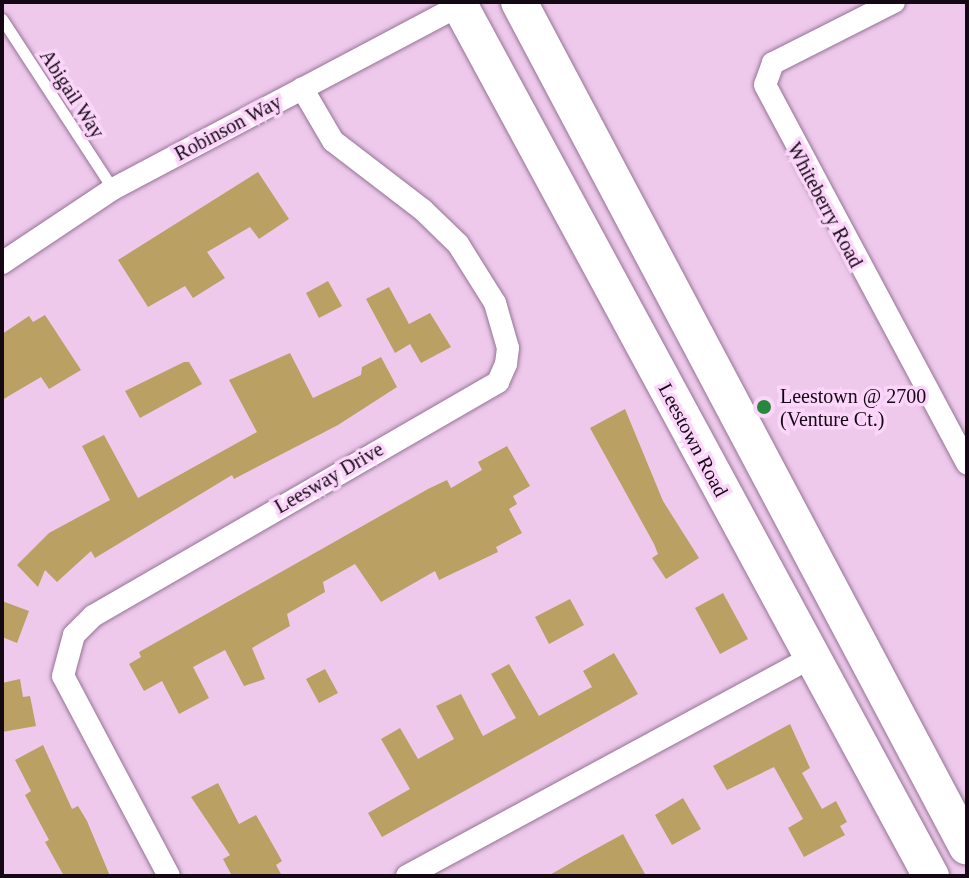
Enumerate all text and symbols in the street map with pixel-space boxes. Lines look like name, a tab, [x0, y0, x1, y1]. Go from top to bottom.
street label: Abigail Way	[34, 45, 110, 143]
street label: Robinson Way	[170, 90, 286, 166]
street label: Whiteberry Road	[782, 138, 868, 272]
street label: Leestown Road	[653, 379, 733, 501]
place label: Leestown @ 2700 (Venture Ct.)	[780, 384, 926, 431]
marker: Leestown @ 2700 (Venture Ct.)	[755, 398, 773, 416]
street label: Leesway Drive	[270, 437, 388, 519]

